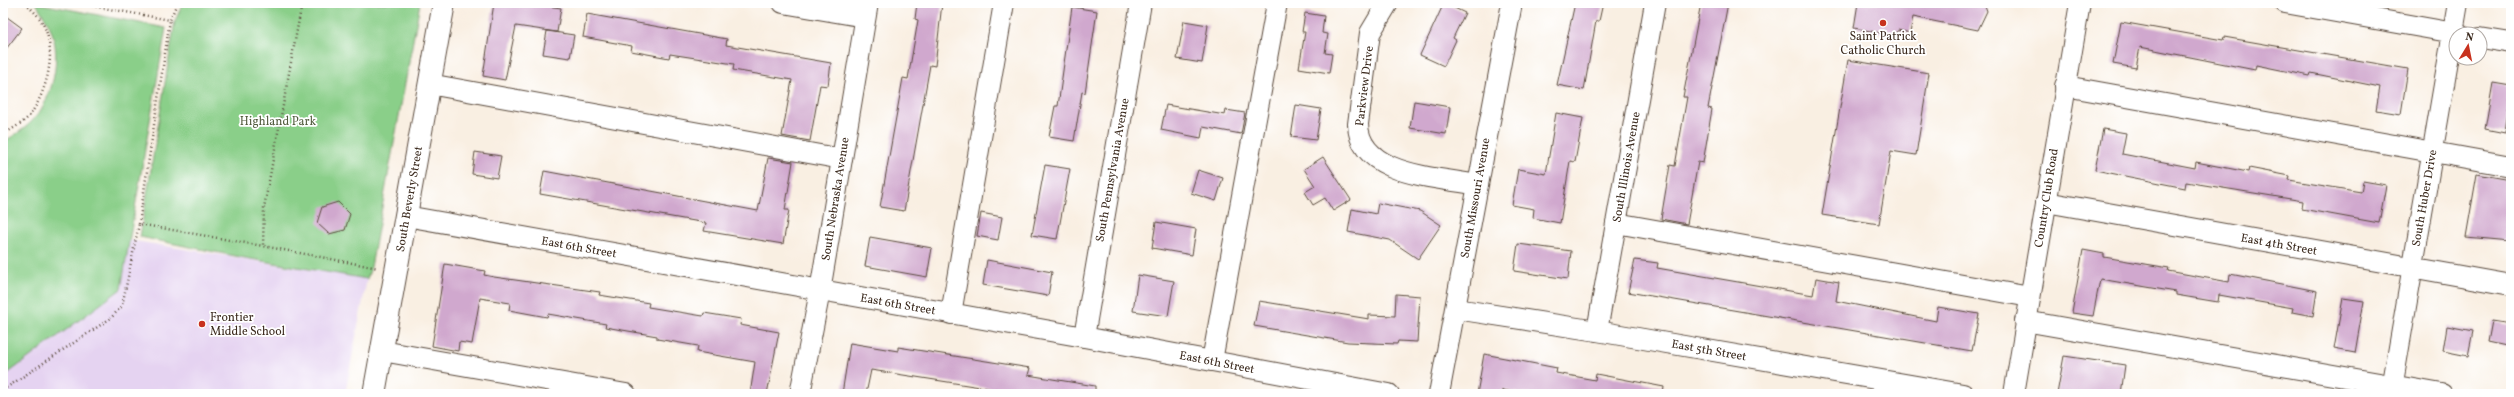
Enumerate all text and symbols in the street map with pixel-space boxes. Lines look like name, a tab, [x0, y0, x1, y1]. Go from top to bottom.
marker: Saint Patrick Catholic Church	[1878, 18, 1888, 28]
north arrow	[2448, 26, 2488, 66]
place label: Saint Patrick Catholic Church	[1840, 29, 1926, 59]
text: N	[2464, 30, 2475, 46]
street label: Parkview Drive	[1352, 45, 1378, 127]
street label: South Pennsylvania Avenue	[1092, 97, 1134, 243]
street label: South Illinois Avenue	[1609, 110, 1645, 224]
park label: Highland Park	[240, 114, 317, 130]
street label: South Nebraska Avenue	[818, 136, 854, 262]
street label: South Missouri Avenue	[1458, 136, 1495, 260]
street label: South Beverly Street	[393, 145, 427, 253]
street label: Country Club Road	[2031, 147, 2063, 249]
street label: South Huber Drive	[2409, 148, 2441, 248]
street label: East 4th Street	[2239, 230, 2318, 260]
street label: East 6th Street	[540, 233, 618, 262]
street label: East 6th Street	[859, 290, 937, 319]
place label: Frontier Middle School	[210, 310, 285, 340]
marker: Frontier Middle School	[197, 319, 207, 329]
street label: East 5th Street	[1670, 337, 1748, 365]
street label: East 6th Street	[1178, 348, 1256, 378]

